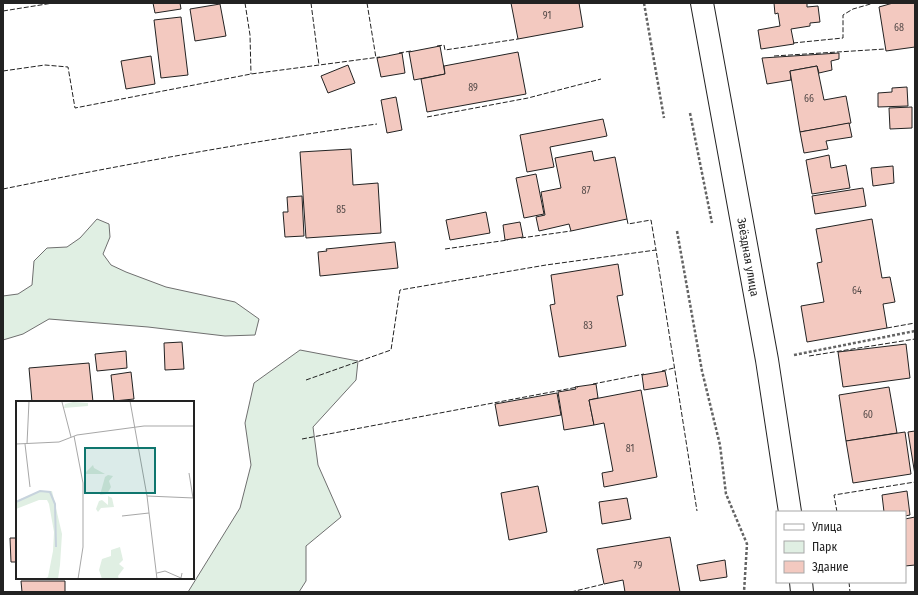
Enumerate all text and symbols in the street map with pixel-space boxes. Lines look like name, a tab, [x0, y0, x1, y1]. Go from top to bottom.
house number: 91	[543, 10, 551, 22]
house number: 68	[894, 22, 904, 34]
house number: 89	[468, 82, 478, 94]
house number: 66	[804, 93, 814, 105]
house number: 87	[582, 185, 590, 197]
house number: 85	[336, 204, 346, 216]
street label: Звёздная улица	[734, 217, 762, 298]
house number: 64	[852, 285, 862, 297]
house number: 83	[583, 320, 593, 332]
inset map	[16, 401, 194, 579]
house number: 60	[863, 409, 873, 421]
house number: 81	[626, 443, 634, 455]
legend	[776, 511, 906, 583]
text: Улица	[811, 520, 842, 534]
text: Парк	[812, 540, 838, 554]
house number: 79	[634, 560, 643, 572]
text: Здание	[812, 560, 848, 574]

